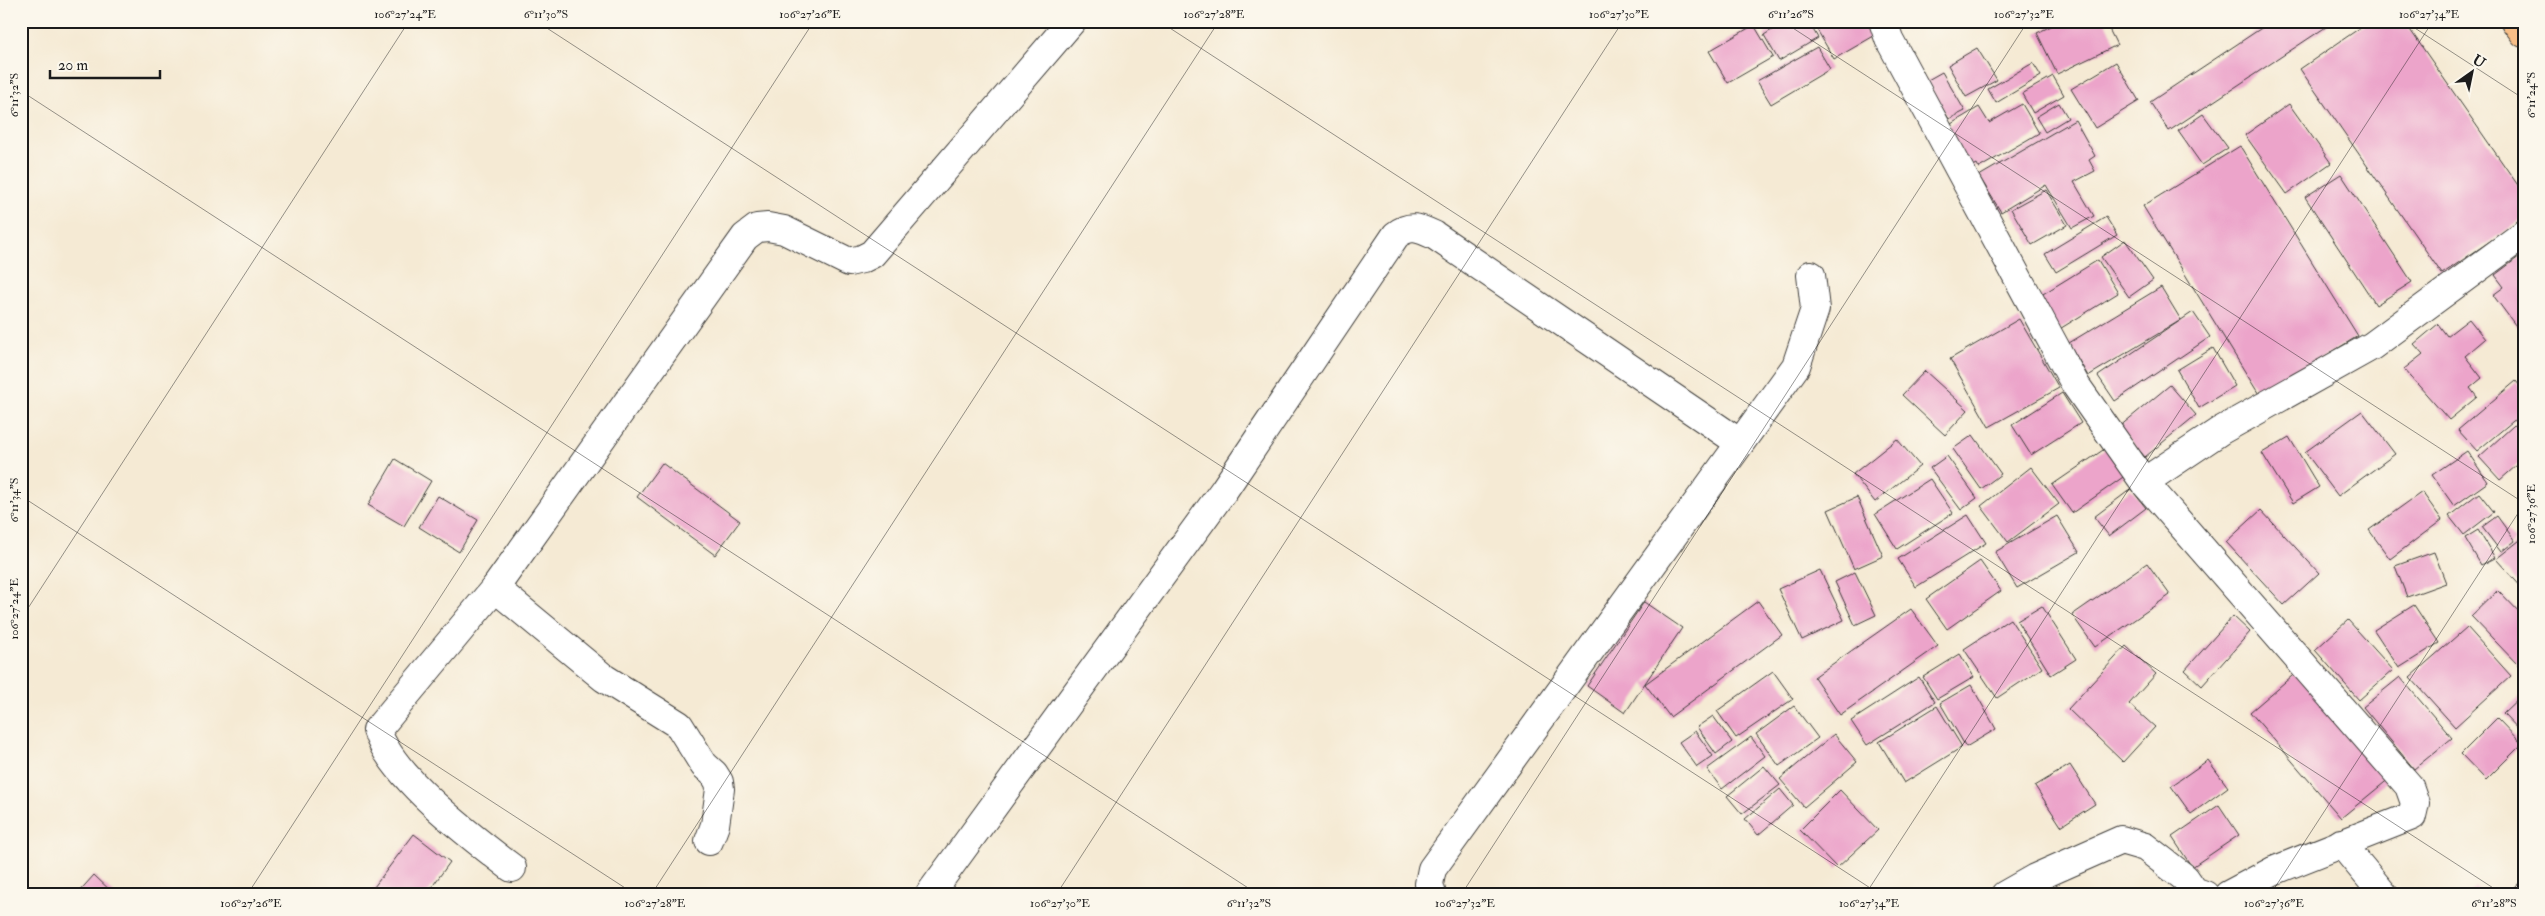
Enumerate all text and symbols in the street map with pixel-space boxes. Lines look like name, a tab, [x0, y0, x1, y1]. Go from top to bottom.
text: 106°27'24"E	[374, 7, 436, 22]
text: 6°11'30"S	[524, 7, 568, 22]
text: 106°27'26"E	[779, 7, 841, 22]
text: 106°27'28"E	[1184, 7, 1245, 22]
text: 106°27'30"E	[1589, 7, 1649, 22]
text: 6°11'26"S	[1768, 7, 1814, 22]
text: 106°27'32"E	[1994, 7, 2054, 22]
text: 106°27'34"E	[2399, 7, 2459, 22]
scale bar	[50, 48, 160, 80]
north arrow	[2448, 48, 2498, 98]
text: U	[2469, 51, 2489, 72]
text: 20 m	[58, 56, 88, 75]
text: 6°11'24"S	[2524, 72, 2539, 118]
text: 6°11'32"S	[7, 73, 22, 117]
text: 6°11'34"S	[7, 478, 22, 522]
text: 106°27'36"E	[2524, 484, 2539, 544]
text: 106°27'24"E	[7, 578, 22, 640]
text: 106°27'26"E	[220, 896, 282, 911]
text: 106°27'28"E	[625, 896, 686, 911]
text: 106°27'30"E	[1030, 896, 1090, 911]
text: 6°11'32"S	[1227, 896, 1271, 911]
text: 106°27'32"E	[1435, 896, 1495, 911]
text: 106°27'34"E	[1839, 896, 1899, 911]
text: 106°27'36"E	[2244, 896, 2304, 911]
text: 6°11'28"S	[2471, 896, 2517, 911]

